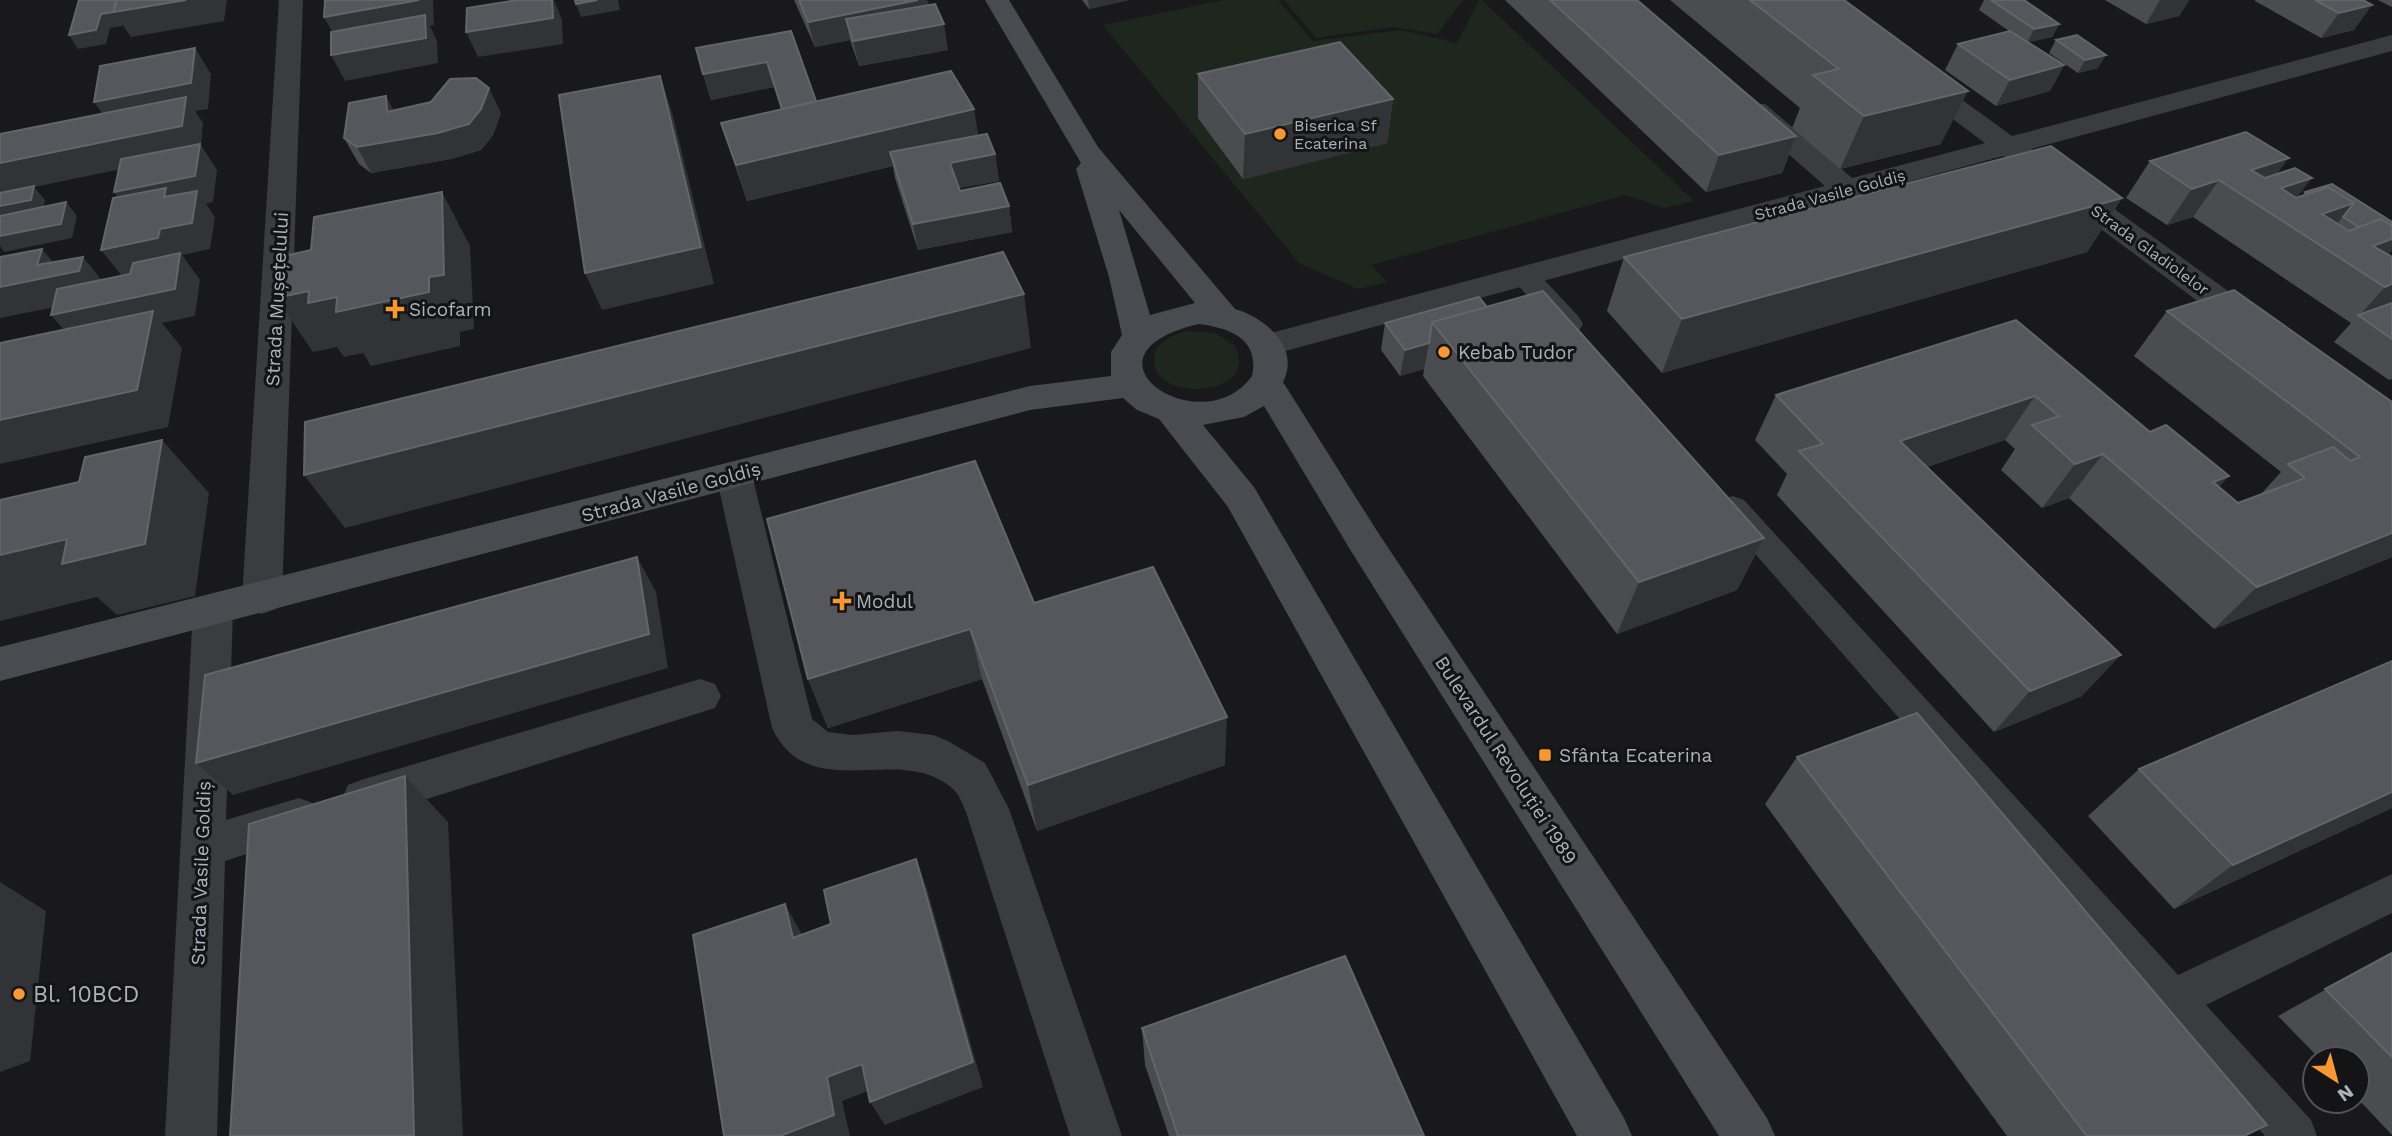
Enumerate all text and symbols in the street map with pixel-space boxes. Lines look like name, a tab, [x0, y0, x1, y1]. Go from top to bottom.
place label: Biserica Sf Ecaterina	[1294, 116, 1378, 153]
marker: Biserica Sf Ecaterina	[1272, 126, 1288, 142]
street label: Strada Vasile Goldiș	[1752, 166, 1908, 224]
street label: Strada Gladiolelor	[2087, 201, 2213, 299]
street label: Strada Mușețelului	[261, 211, 293, 387]
place label: Sicofarm	[409, 298, 492, 321]
marker: Sicofarm	[387, 301, 403, 317]
place label: Kebab Tudor	[1458, 341, 1574, 364]
marker: Kebab Tudor	[1436, 344, 1452, 360]
street label: Strada Vasile Goldiș	[579, 457, 763, 527]
place label: Modul	[856, 590, 913, 613]
marker: Modul	[834, 593, 850, 609]
street label: Bulevardul Revoluției 1989	[1430, 652, 1582, 868]
place label: Sfânta Ecaterina	[1559, 744, 1712, 767]
marker: Sfânta Ecaterina	[1537, 747, 1553, 763]
street label: Strada Vasile Goldiș	[186, 780, 216, 966]
place label: Bl. 10BCD	[33, 981, 139, 1008]
marker: Bl. 10BCD	[11, 986, 27, 1002]
north arrow	[2301, 1045, 2371, 1115]
text: N	[2333, 1080, 2358, 1107]

